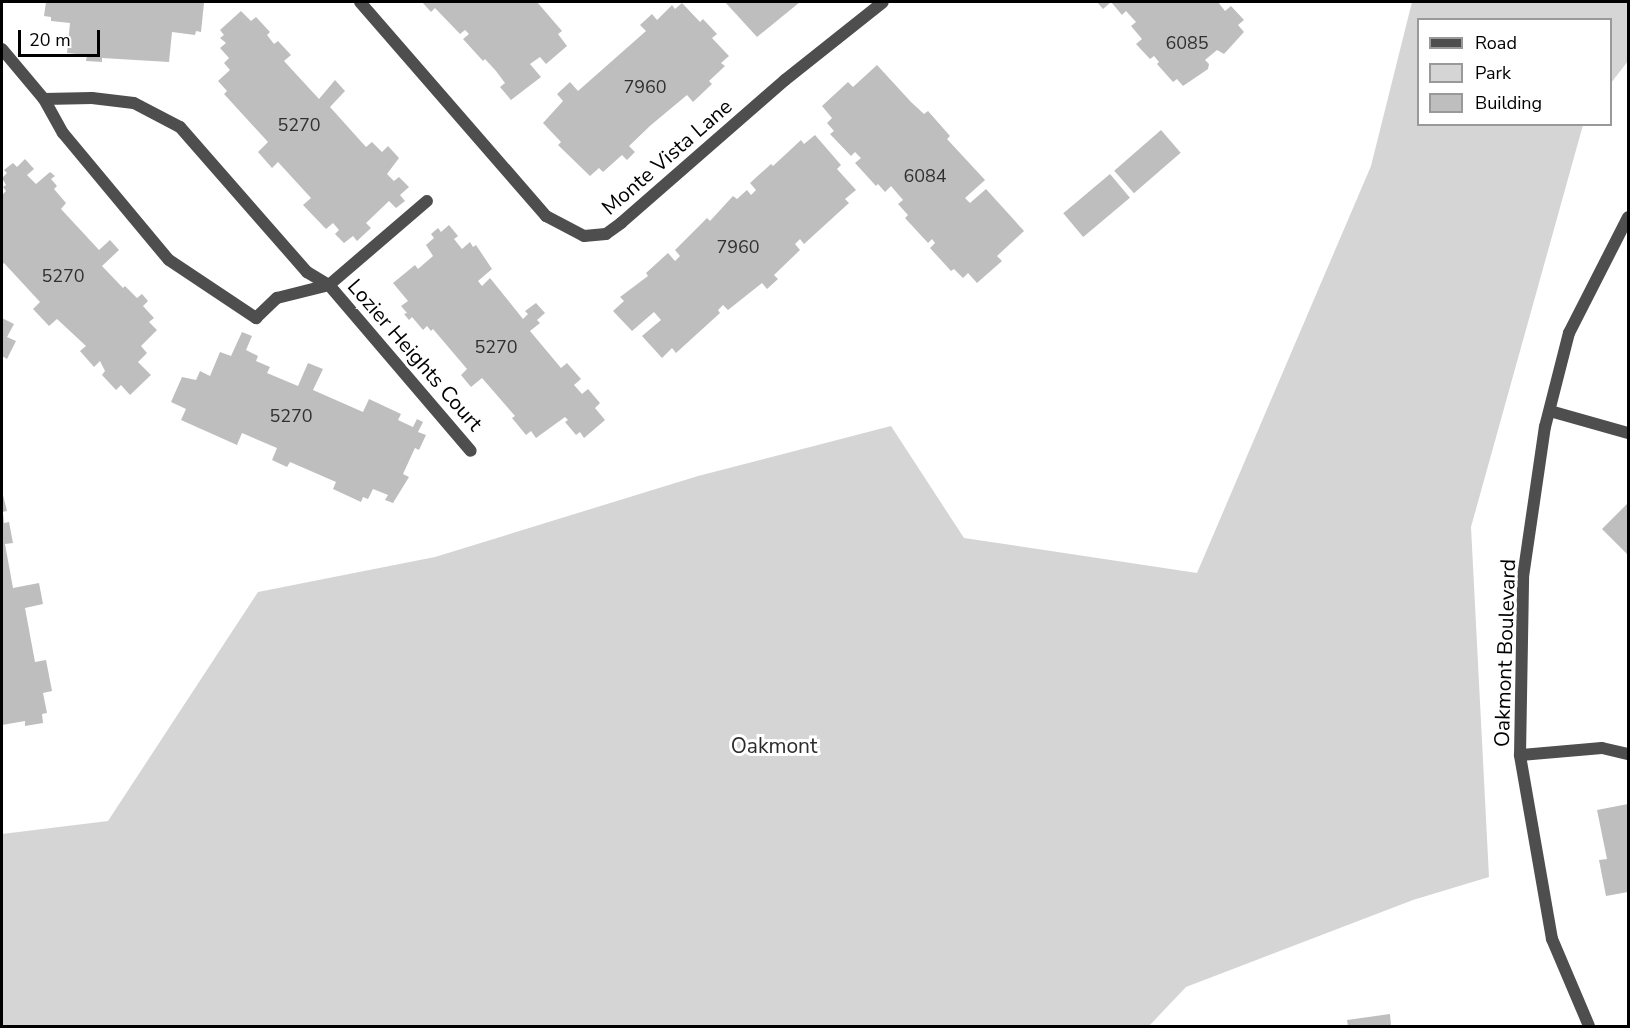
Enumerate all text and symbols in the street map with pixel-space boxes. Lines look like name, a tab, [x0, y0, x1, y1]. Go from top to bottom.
scale bar	[21, 18, 104, 56]
legend	[1417, 18, 1612, 126]
text: 20 m	[29, 28, 71, 52]
text: Road	[1475, 31, 1517, 55]
house number: 6085	[1165, 32, 1209, 54]
text: Park	[1475, 61, 1511, 85]
house number: 7960	[623, 76, 667, 98]
text: Building	[1475, 91, 1542, 115]
street label: Monte Vista Lane	[597, 94, 737, 220]
house number: 5270	[277, 114, 321, 136]
house number: 6084	[903, 165, 947, 187]
house number: 7960	[716, 236, 760, 258]
house number: 5270	[41, 265, 85, 287]
street label: Lozier Heights Court	[342, 274, 488, 436]
house number: 5270	[474, 336, 518, 358]
house number: 5270	[269, 405, 313, 427]
street label: Oakmont Boulevard	[1489, 559, 1521, 747]
park label: Oakmont	[731, 733, 817, 759]

